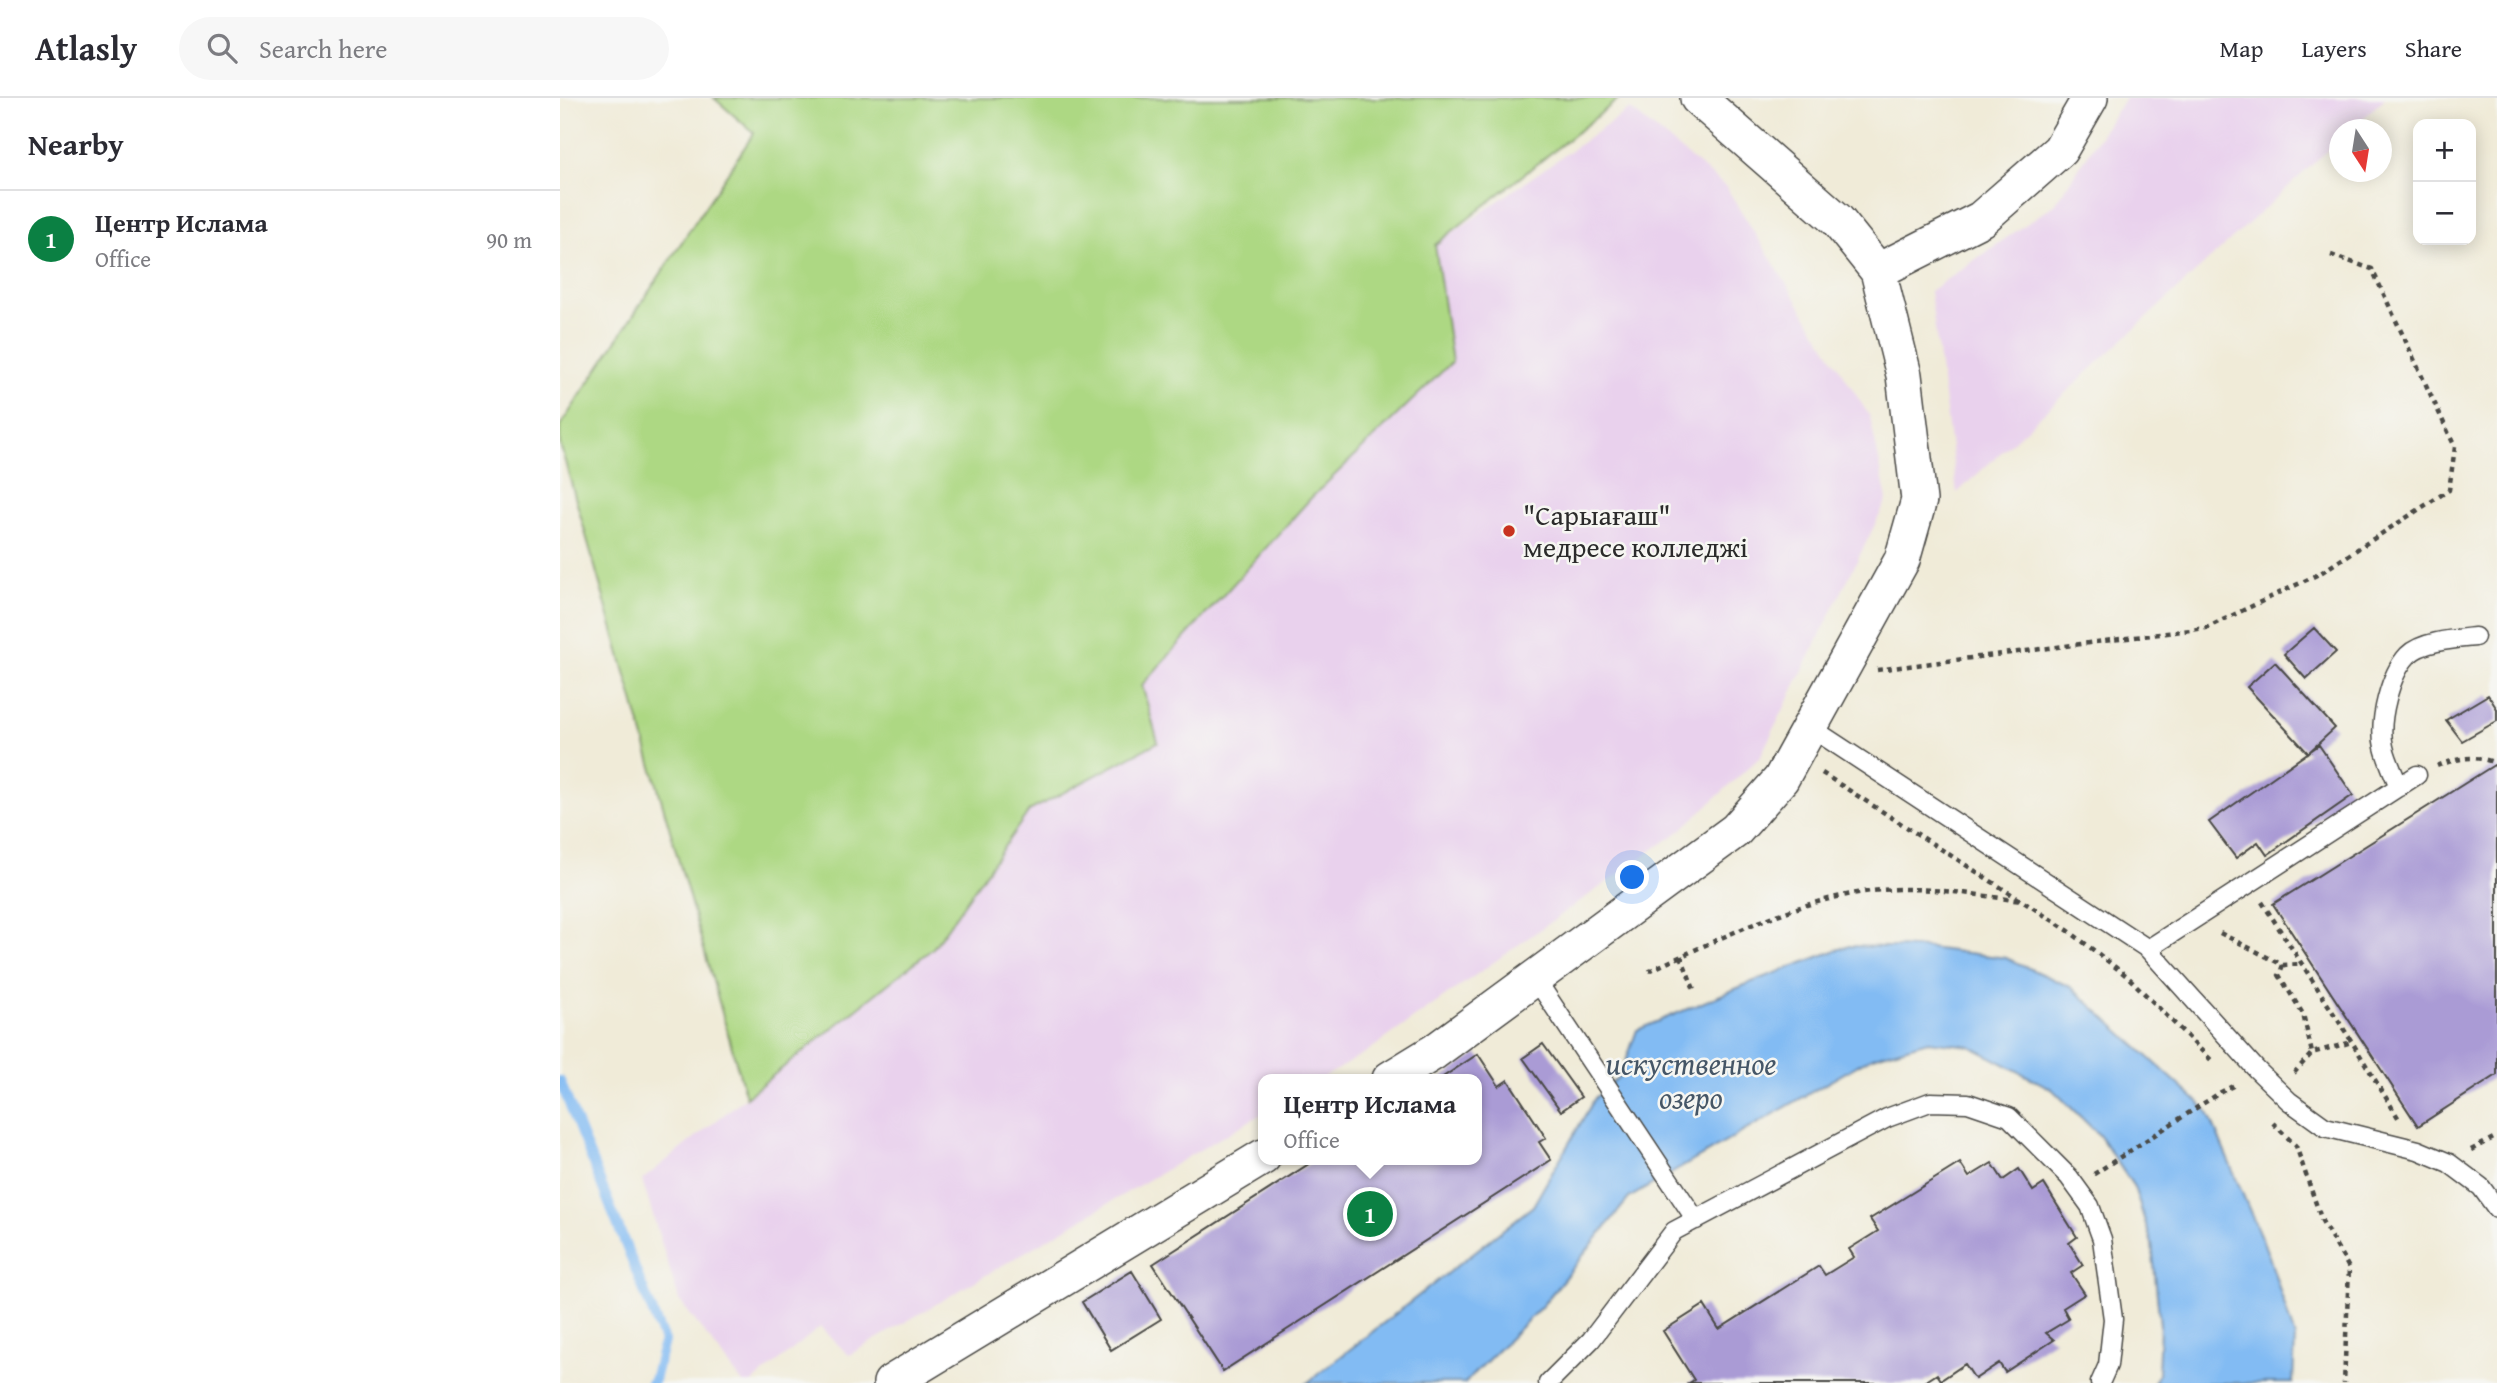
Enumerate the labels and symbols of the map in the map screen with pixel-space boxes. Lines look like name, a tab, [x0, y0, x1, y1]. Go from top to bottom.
north arrow	[2329, 119, 2392, 182]
place label: "Сарыағаш" медресе колледжі	[1523, 494, 1748, 567]
marker: "Сарыағаш" медресе колледжі	[1501, 523, 1517, 539]
your location	[1615, 860, 1649, 894]
water label: искуственное озеро	[1606, 1041, 1776, 1119]
pin: 1	[1347, 1188, 1393, 1240]

